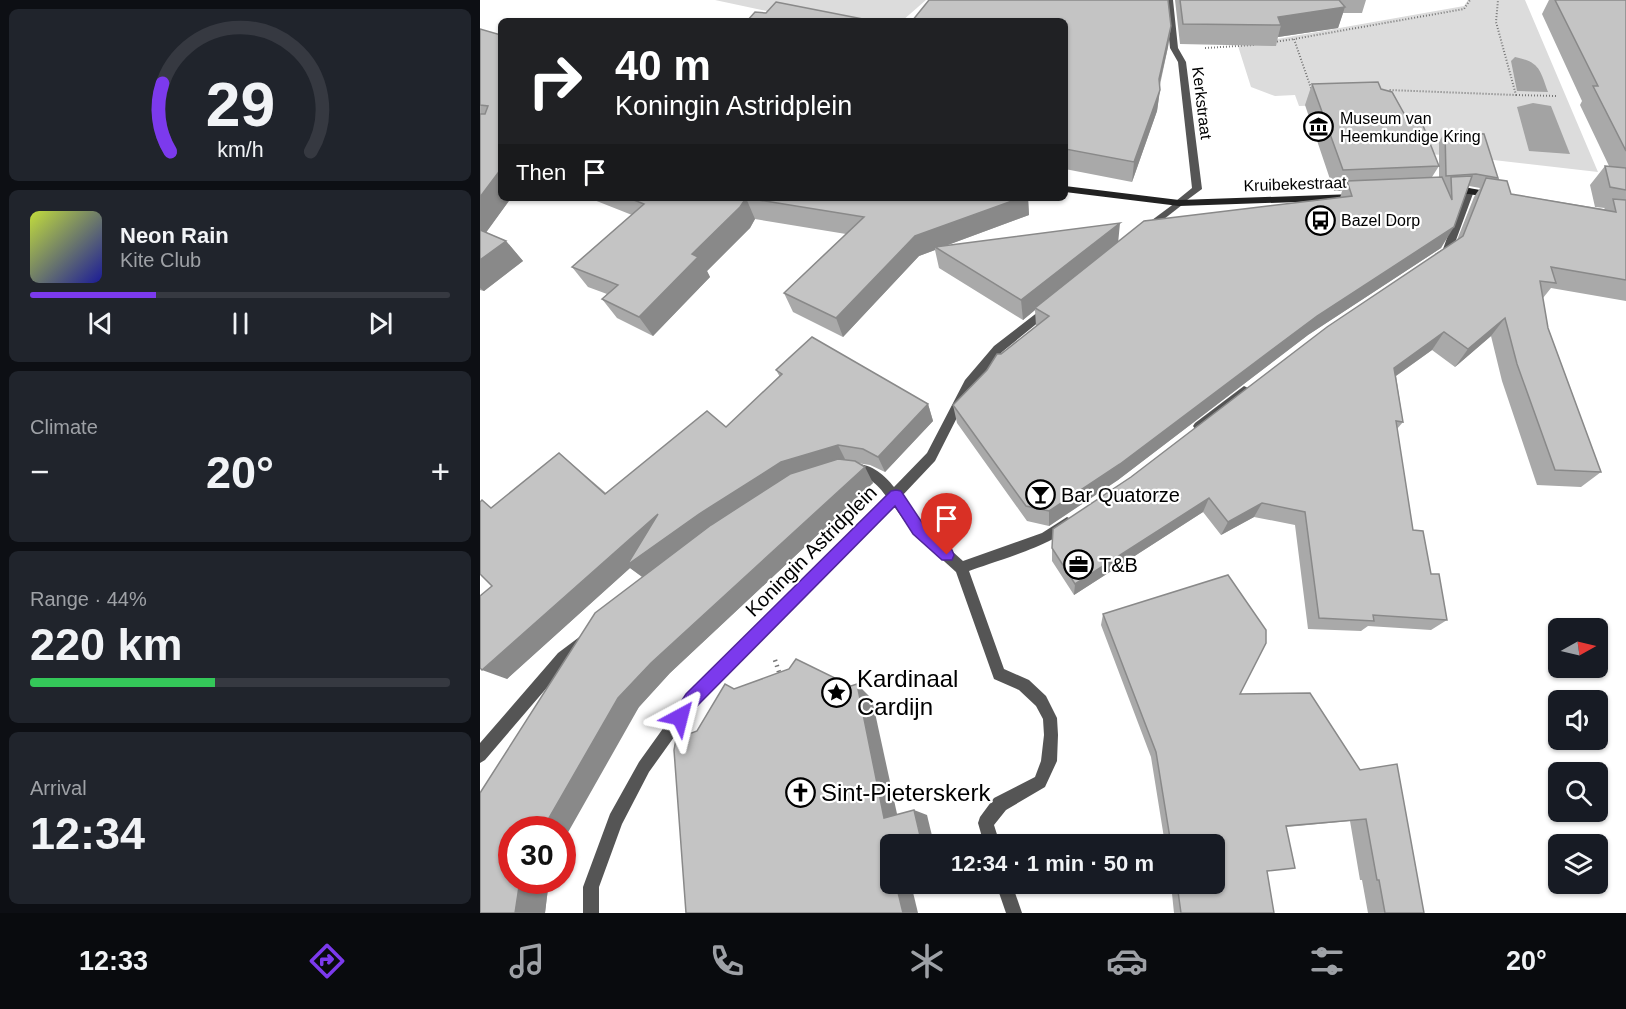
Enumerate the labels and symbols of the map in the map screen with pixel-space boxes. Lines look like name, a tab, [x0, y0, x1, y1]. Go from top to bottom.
street label: Kerkstraat	[1189, 66, 1215, 141]
place label: Museum van Heemkundige Kring	[1340, 110, 1481, 145]
museum icon: Museum van Heemkundige Kring	[1303, 111, 1335, 143]
street label: Kruibekestraat	[1243, 174, 1347, 194]
bus stop icon: Bazel Dorp	[1304, 204, 1336, 236]
place label: Bazel Dorp	[1341, 212, 1420, 229]
bar icon: Bar Quatorze	[1024, 479, 1056, 511]
street label: Koningin Astridplein	[741, 481, 881, 621]
place label: Bar Quatorze	[1061, 484, 1180, 506]
pin	[921, 493, 972, 555]
office icon: T&B	[1062, 549, 1094, 581]
place label: T&B	[1099, 554, 1138, 576]
north arrow	[1548, 618, 1608, 678]
place label: Kardinaal Cardijn	[857, 665, 958, 720]
place icon: Kardinaal Cardijn	[820, 676, 852, 708]
position arrow	[648, 685, 712, 749]
church icon: Sint-Pieterskerk	[784, 776, 816, 808]
place label: Sint-Pieterskerk	[821, 779, 991, 806]
speed limit sign: 30	[498, 816, 576, 894]

